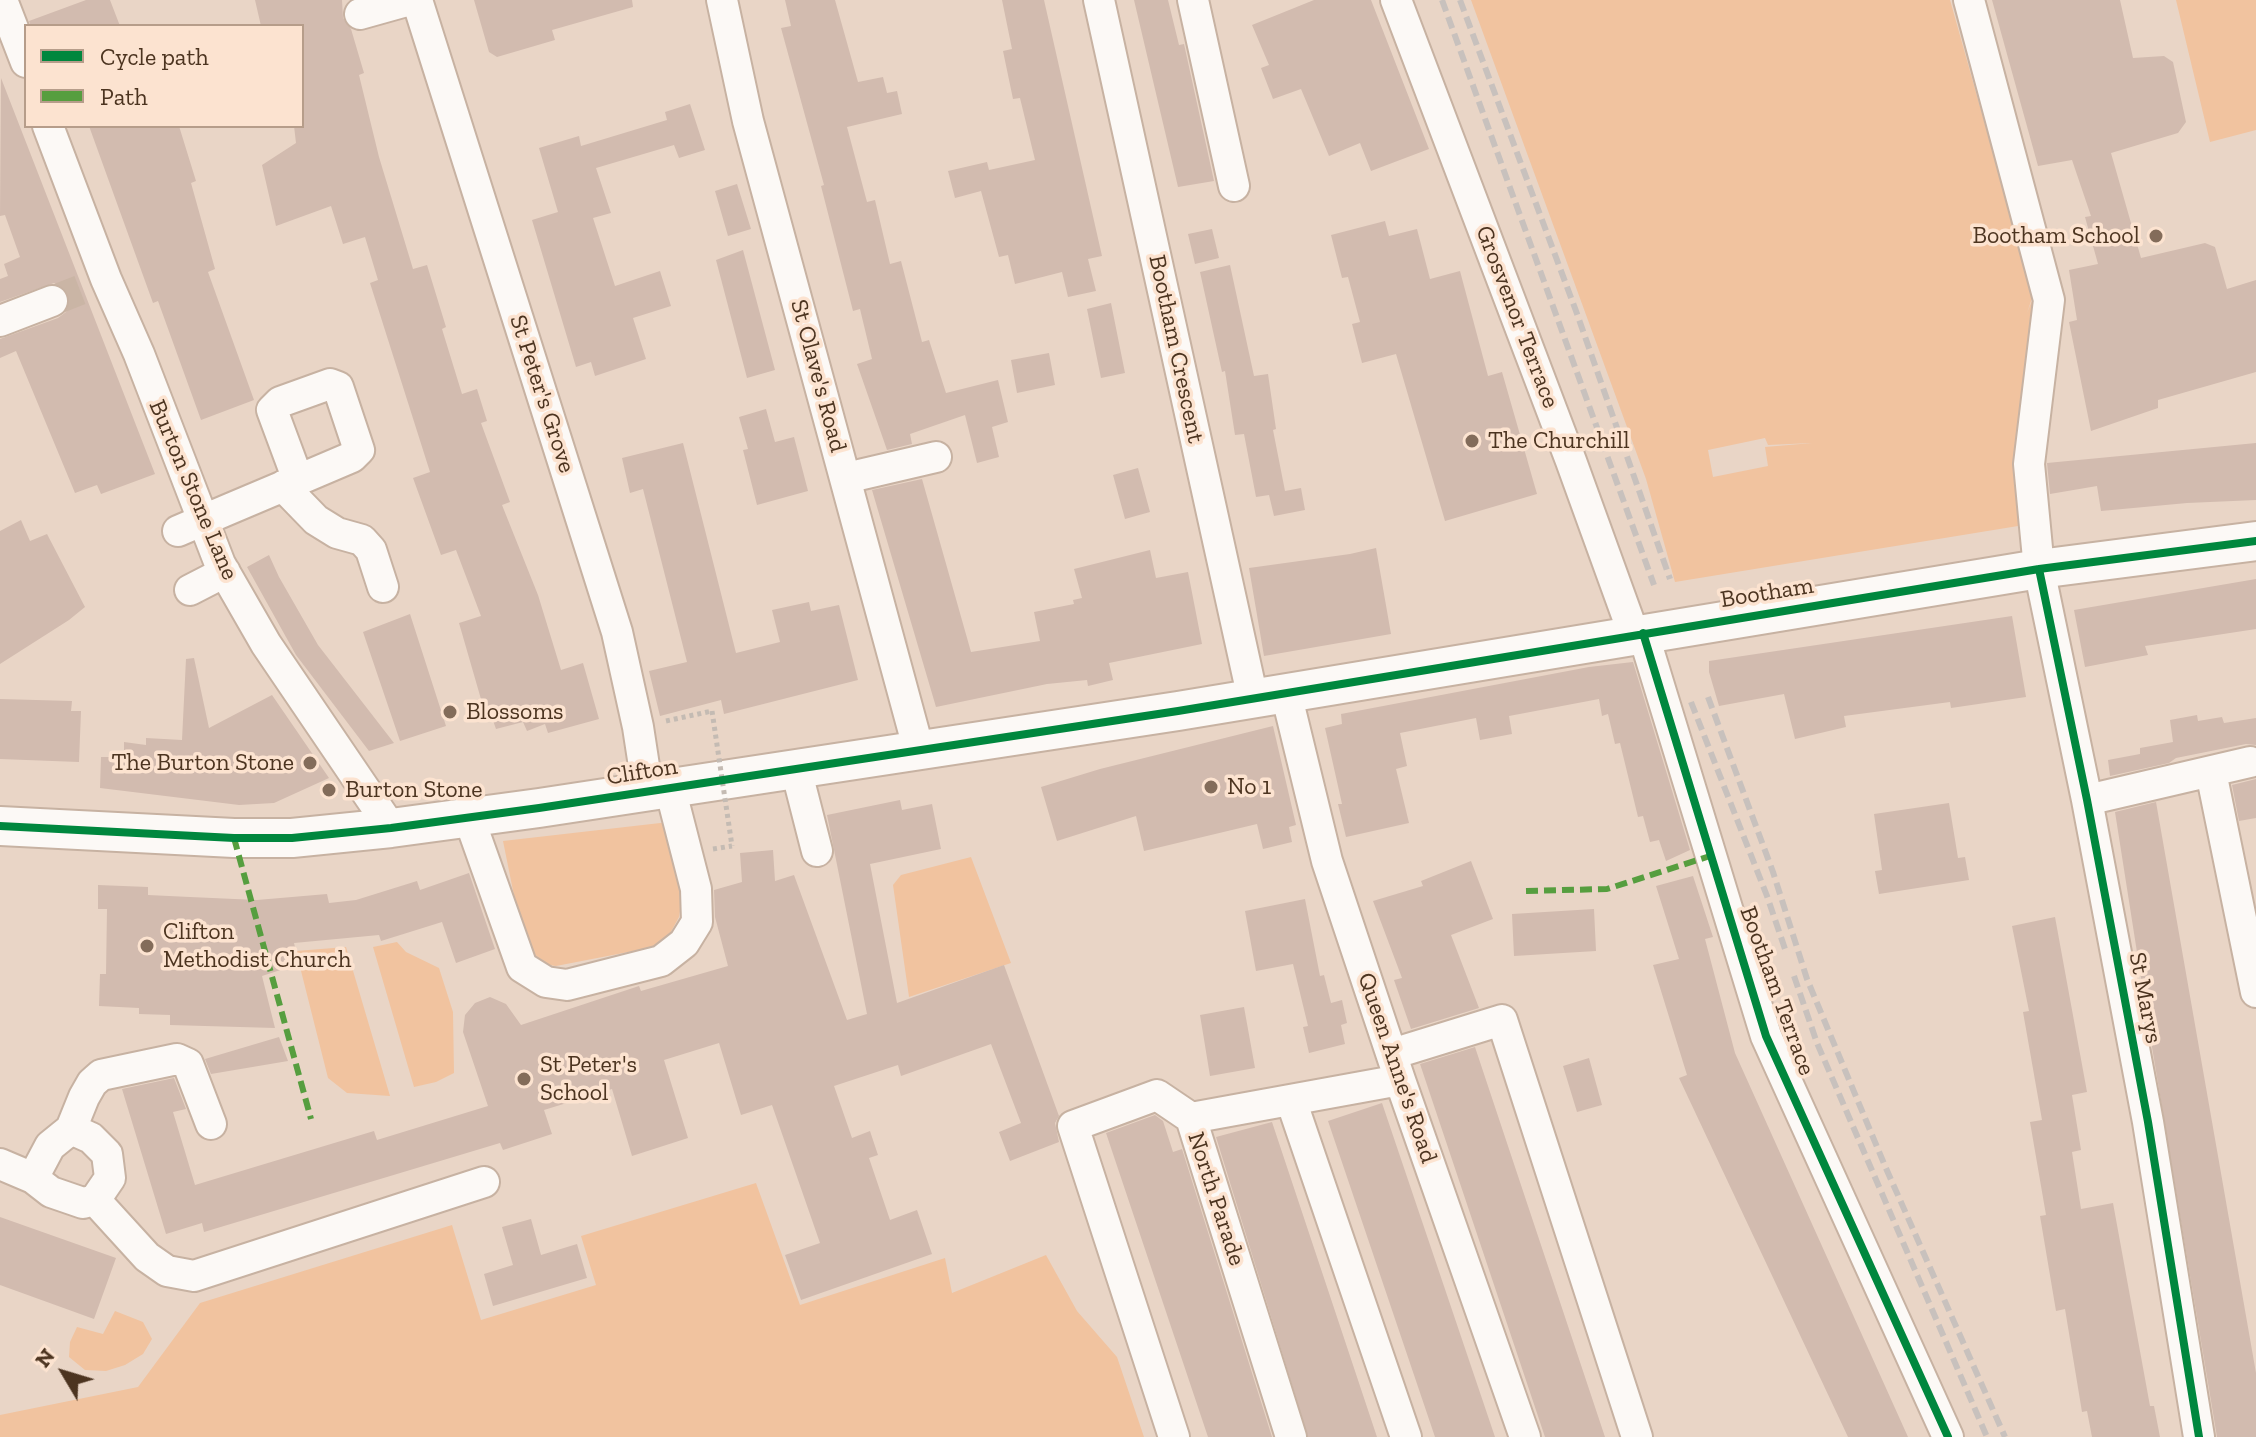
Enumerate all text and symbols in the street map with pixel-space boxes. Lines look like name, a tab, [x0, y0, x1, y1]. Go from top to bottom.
legend	[24, 24, 304, 128]
text: Cycle path	[100, 42, 209, 71]
text: Path	[100, 82, 148, 111]
street label: Grosvenor Terrace	[1469, 222, 1565, 412]
place label: Bootham School	[1972, 222, 2140, 250]
marker: Bootham School	[2147, 227, 2165, 245]
street label: Bootham Crescent	[1142, 252, 1210, 446]
street label: St Olave's Road	[784, 297, 852, 455]
street label: St Peter's Grove	[503, 311, 581, 477]
street label: Burton Stone Lane	[142, 396, 244, 584]
place label: The Churchill	[1488, 427, 1630, 455]
marker: The Churchill	[1463, 432, 1481, 450]
street label: Bootham	[1718, 571, 1816, 615]
place label: Blossoms	[466, 698, 564, 726]
marker: Blossoms	[441, 703, 459, 721]
place label: The Burton Stone	[111, 749, 294, 777]
street label: Clifton	[605, 752, 679, 792]
marker: The Burton Stone	[301, 754, 319, 772]
place label: No 1	[1227, 773, 1271, 801]
place label: Burton Stone	[345, 776, 482, 804]
marker: No 1	[1202, 778, 1220, 796]
marker: Burton Stone	[320, 781, 338, 799]
street label: Bootham Terrace	[1733, 902, 1821, 1080]
place label: Clifton Methodist Church	[163, 918, 351, 974]
marker: Clifton Methodist Church	[138, 937, 156, 955]
street label: St Marys	[2122, 950, 2168, 1046]
street label: Queen Anne's Road	[1351, 969, 1443, 1167]
place label: St Peter's School	[540, 1051, 637, 1107]
marker: St Peter's School	[515, 1070, 533, 1088]
street label: North Parade	[1181, 1129, 1251, 1269]
north arrow	[24, 1333, 104, 1413]
text: N	[29, 1343, 60, 1373]

